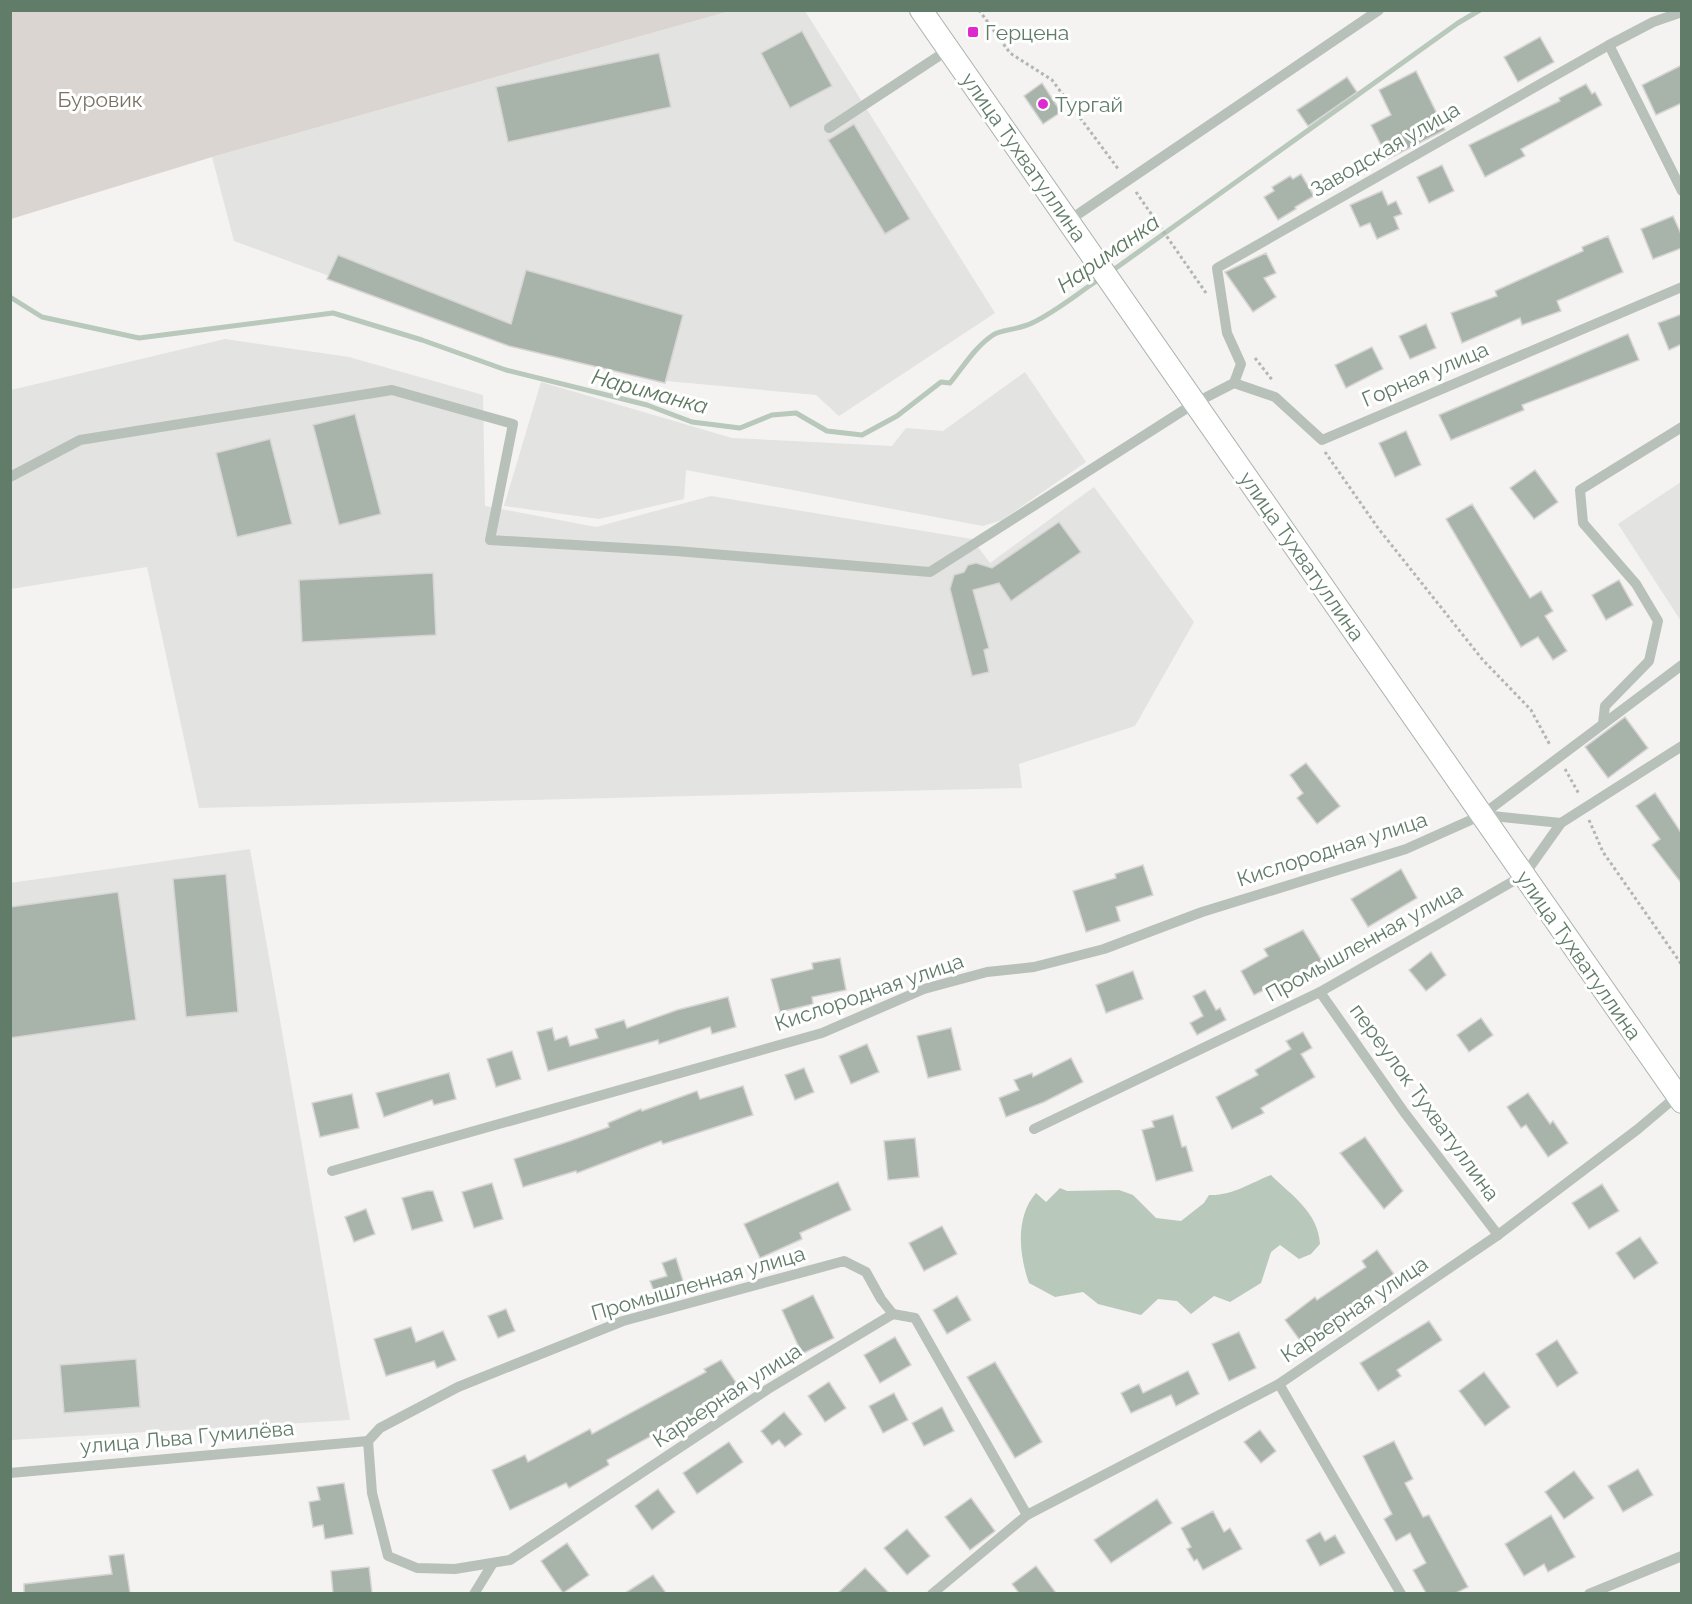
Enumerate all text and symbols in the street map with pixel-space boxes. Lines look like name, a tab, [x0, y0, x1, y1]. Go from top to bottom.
place label: Герцена	[985, 20, 1069, 45]
marker: Герцена	[966, 25, 980, 39]
street label: улица Тухватуллина	[956, 67, 1092, 247]
park label: Буровик	[57, 87, 143, 112]
place label: Тургай	[1055, 92, 1123, 117]
street label: Заводская улица	[1306, 96, 1464, 202]
marker: Тургай	[1036, 97, 1050, 111]
water label: Нариманка	[1052, 208, 1164, 298]
street label: Горная улица	[1358, 336, 1492, 412]
water label: Нариманка	[589, 363, 711, 419]
street label: улица Тухватуллина	[1234, 466, 1370, 646]
street label: Кислородная улица	[1234, 806, 1430, 892]
street label: улица Тухватуллина	[1511, 865, 1647, 1045]
street label: Промышленная улица	[1261, 877, 1467, 1007]
street label: Кислородная улица	[771, 948, 967, 1036]
street label: переулок Тухватуллина	[1345, 998, 1505, 1206]
street label: Промышленная улица	[588, 1240, 808, 1326]
street label: Карьерная улица	[1276, 1251, 1432, 1367]
street label: Карьерная улица	[648, 1338, 806, 1452]
street label: улица Льва Гумилёва	[79, 1415, 295, 1459]

